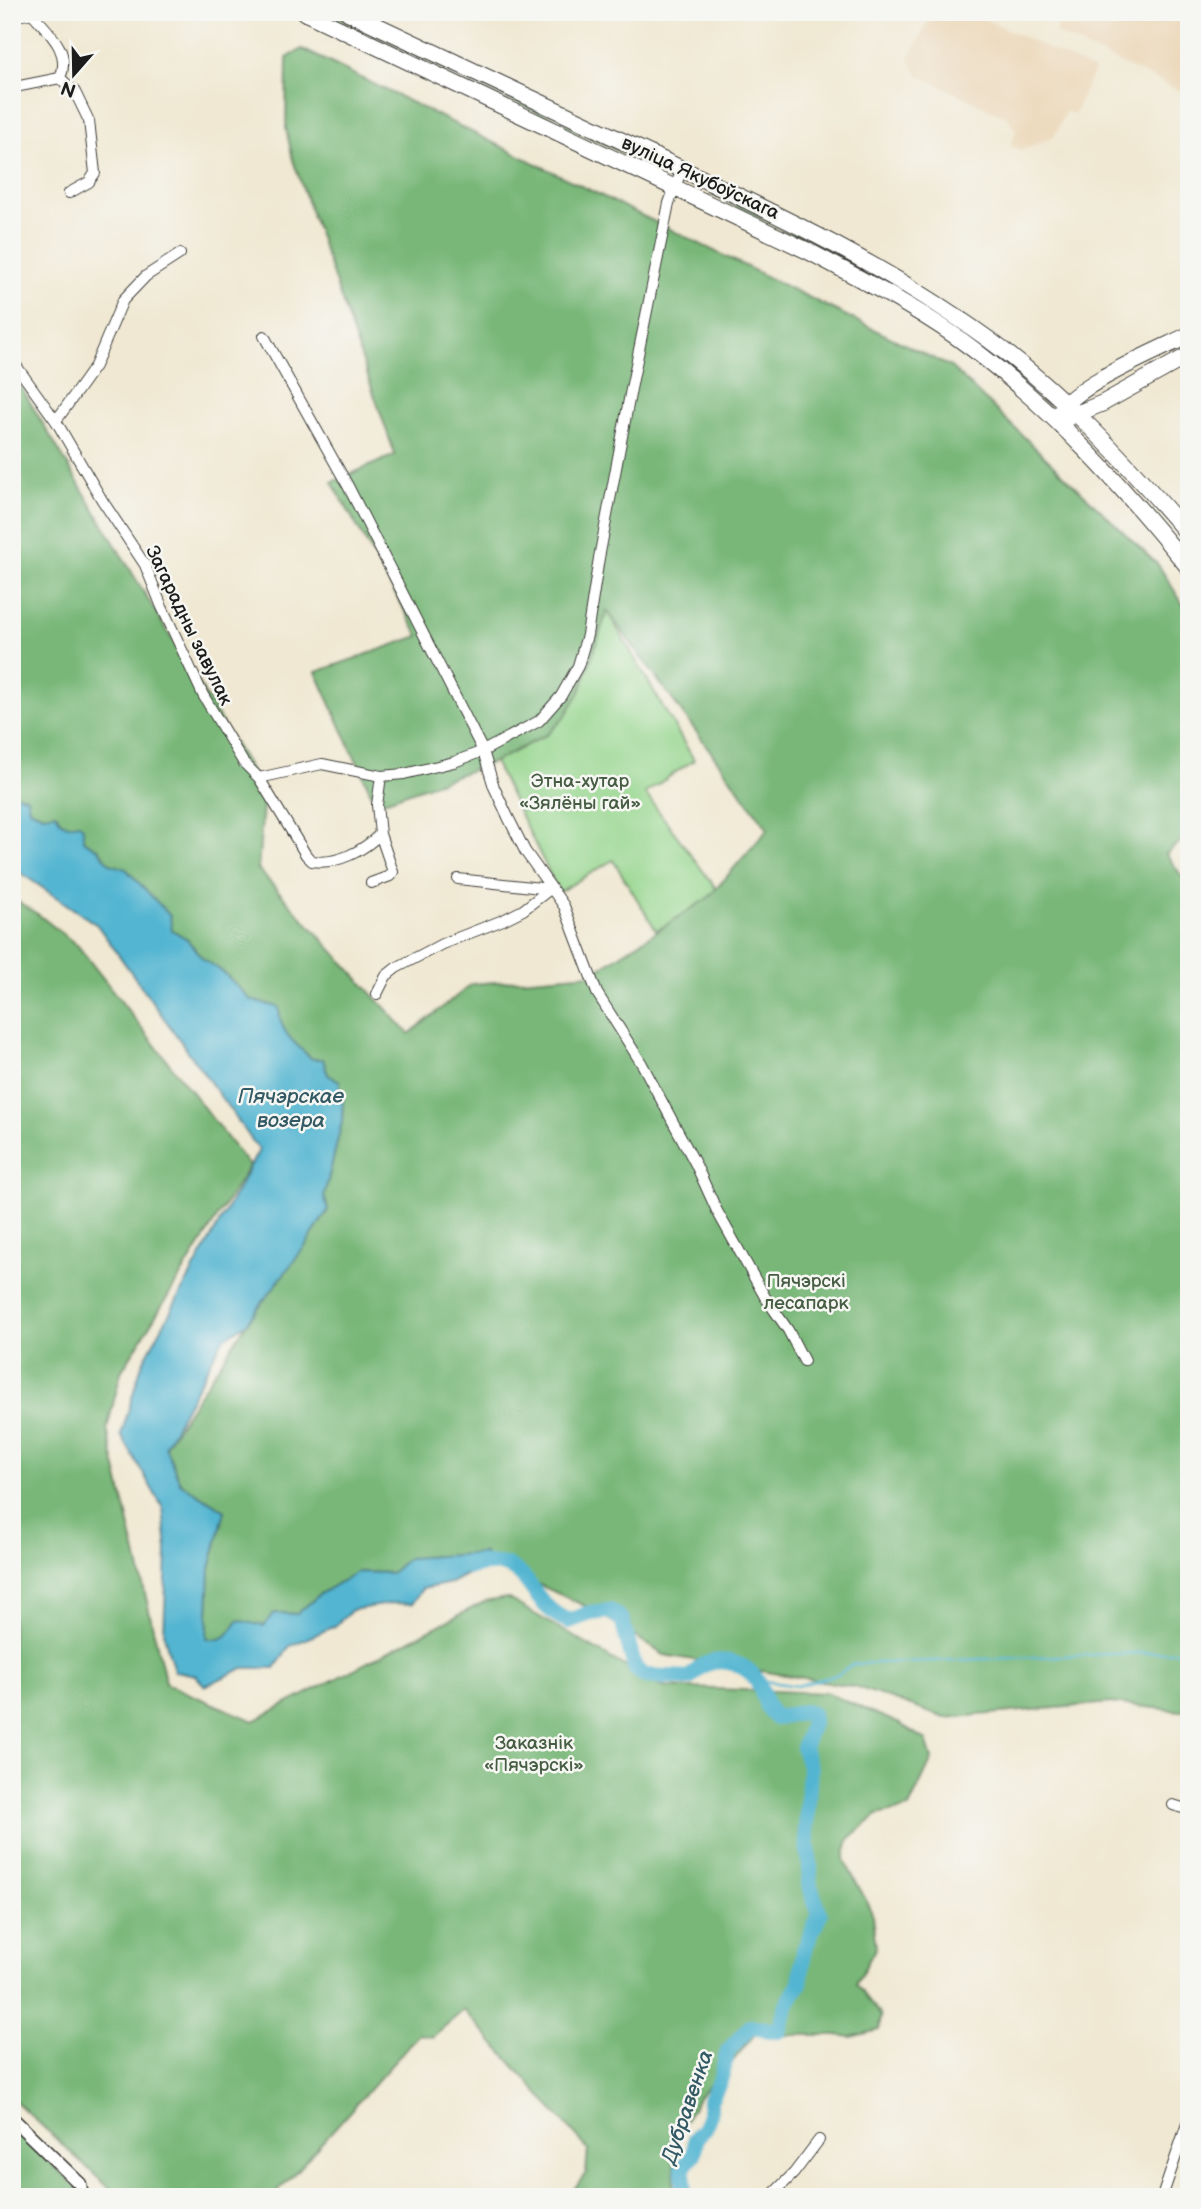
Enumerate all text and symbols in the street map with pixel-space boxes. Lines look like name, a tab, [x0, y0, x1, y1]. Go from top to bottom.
north arrow	[38, 38, 108, 108]
text: N	[58, 75, 79, 102]
street label: вуліца Якубоўскага	[618, 132, 783, 225]
street label: Загарадны завулак	[140, 542, 237, 709]
park label: Этна-хутар «Зялёны гай»	[519, 770, 641, 815]
water label: Пячэрскае возера	[238, 1084, 345, 1133]
park label: Пячэрскі лесапарк	[764, 1270, 849, 1315]
park label: Заказнік «Пячэрскі»	[484, 1732, 584, 1777]
water label: Дубравенка	[656, 2047, 719, 2169]

